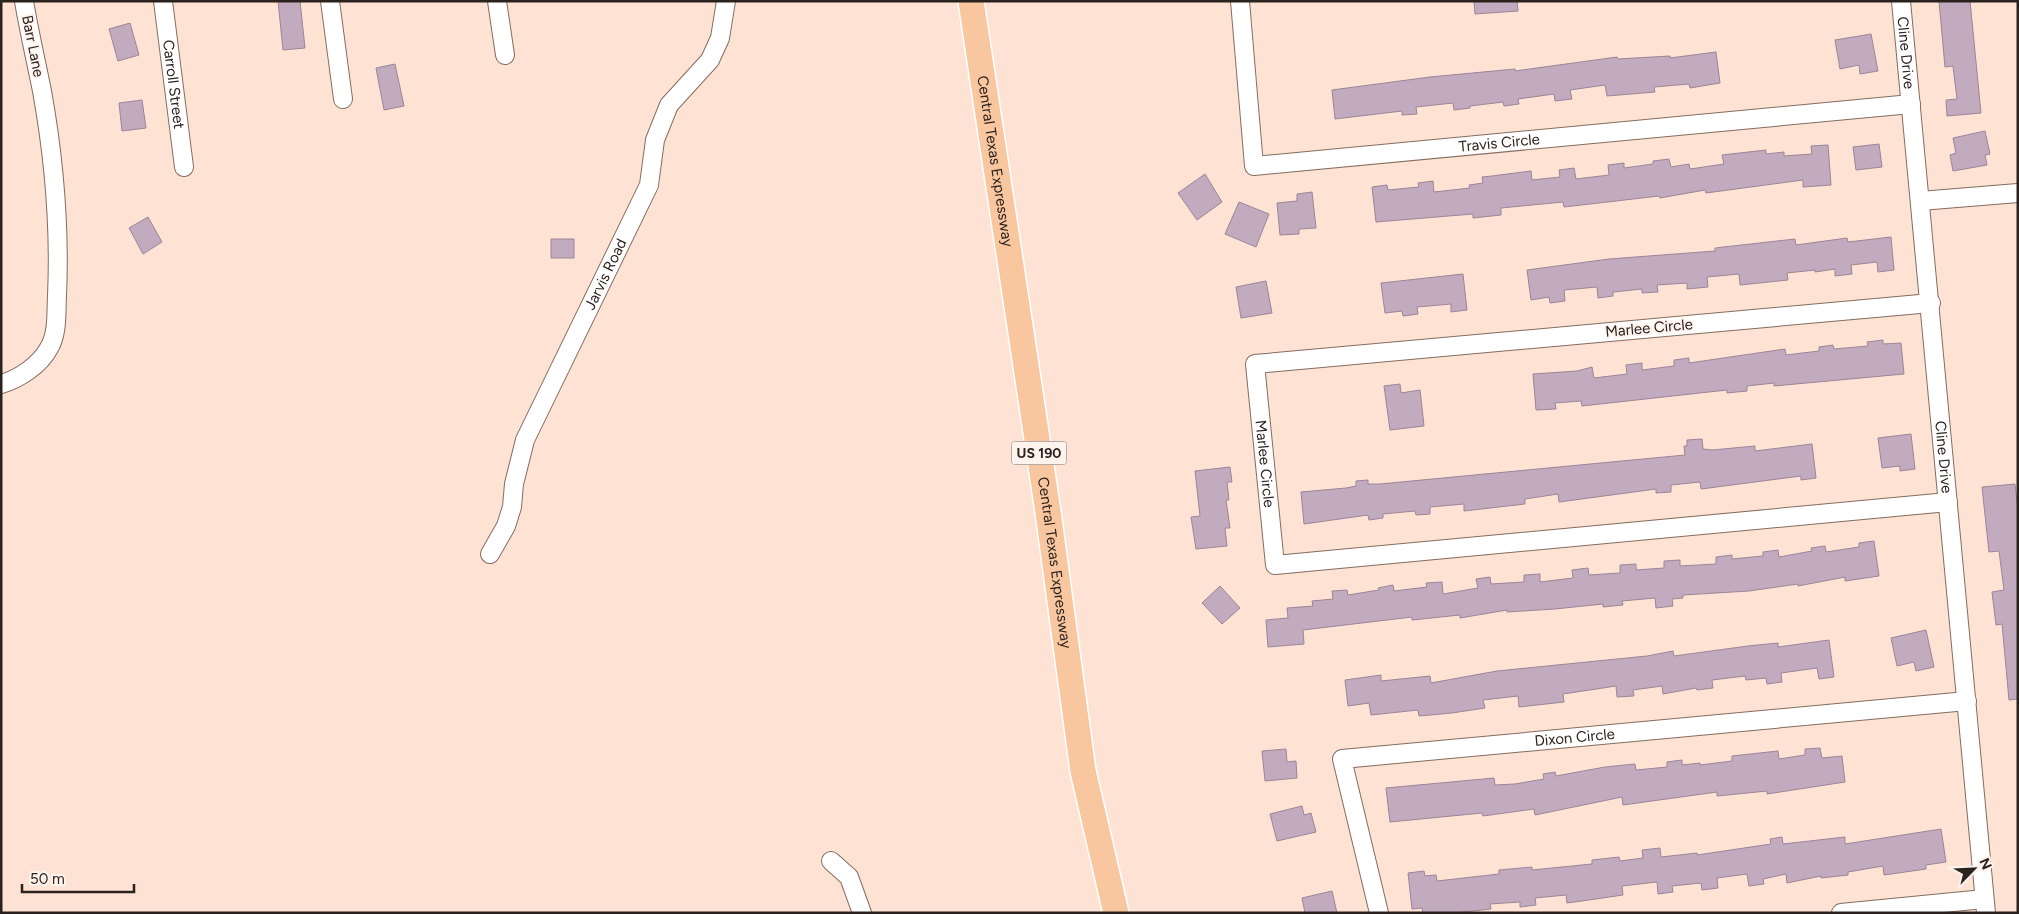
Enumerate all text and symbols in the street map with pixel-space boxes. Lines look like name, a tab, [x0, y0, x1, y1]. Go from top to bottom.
street label: Barr Lane	[18, 14, 48, 78]
street label: Cline Drive	[1893, 16, 1918, 90]
street label: Carroll Street	[159, 39, 188, 130]
street label: Central Texas Expressway	[973, 74, 1017, 248]
street label: Travis Circle	[1458, 130, 1541, 156]
street label: Jarvis Road	[581, 236, 631, 313]
street label: Marlee Circle	[1604, 315, 1694, 341]
street label: Marlee Circle	[1252, 419, 1278, 508]
street label: Cline Drive	[1931, 420, 1956, 494]
road number: US 190	[1012, 442, 1066, 464]
street label: Central Texas Expressway	[1034, 476, 1075, 650]
street label: Dixon Circle	[1534, 725, 1616, 750]
north arrow	[1949, 844, 1999, 894]
text: N	[1975, 856, 1995, 872]
scale bar	[22, 862, 135, 894]
text: 50 m	[30, 870, 65, 888]

